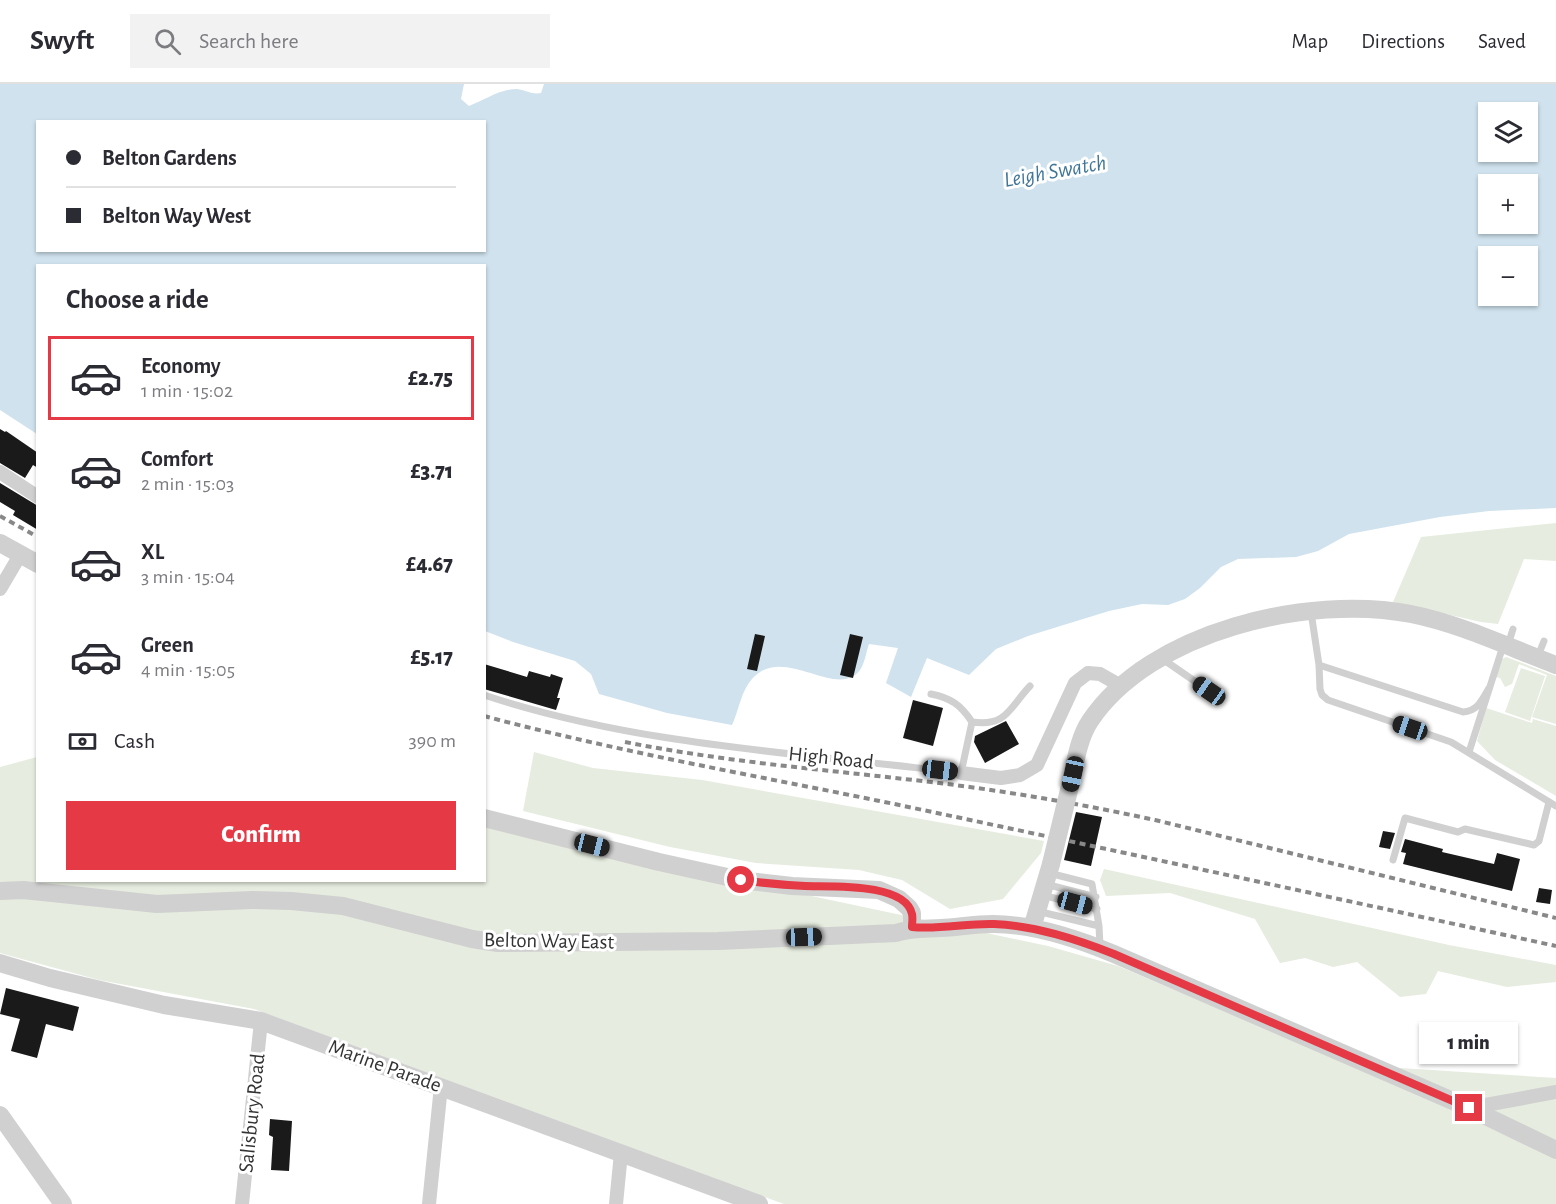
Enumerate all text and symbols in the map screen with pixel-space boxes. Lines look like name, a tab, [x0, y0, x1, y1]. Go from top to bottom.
search box	[130, 14, 550, 68]
icon: search	[151, 25, 184, 58]
text: Swyft	[30, 27, 94, 55]
text: Search here	[199, 30, 299, 52]
text: Map	[1292, 31, 1328, 52]
text: Directions	[1361, 31, 1445, 52]
text: Saved	[1478, 31, 1526, 52]
map controls	[1478, 102, 1538, 306]
button: layers	[1478, 102, 1538, 162]
text: Belton Gardens	[102, 147, 237, 169]
water label: Leigh Swatch	[1002, 151, 1108, 191]
button: +	[1478, 174, 1538, 234]
text: Belton Way West	[102, 205, 251, 227]
button: −	[1478, 246, 1538, 306]
text: Choose a ride	[66, 286, 209, 313]
icon: car	[69, 351, 123, 405]
text: Economy	[141, 355, 221, 377]
text: £2.75	[408, 367, 453, 389]
text: 1 min · 15:02	[141, 381, 233, 401]
icon: car	[69, 444, 123, 498]
text: Comfort	[141, 448, 213, 470]
text: £3.71	[410, 460, 453, 482]
text: 2 min · 15:03	[141, 474, 234, 494]
icon: car	[69, 537, 123, 591]
text: XL	[141, 541, 164, 563]
text: £4.67	[406, 553, 453, 575]
text: 3 min · 15:04	[141, 567, 235, 587]
icon: car	[69, 630, 123, 684]
text: Green	[141, 634, 194, 656]
text: £5.17	[410, 646, 453, 668]
text: 4 min · 15:05	[141, 660, 235, 680]
car	[1189, 673, 1229, 709]
car	[1390, 714, 1430, 742]
icon: cash	[66, 725, 99, 758]
text: Cash	[114, 730, 155, 752]
text: 390 m	[409, 731, 456, 751]
street label: High Road	[787, 743, 875, 773]
car	[1060, 755, 1086, 793]
car	[921, 759, 959, 781]
button: Confirm	[66, 801, 456, 870]
car	[572, 832, 612, 858]
route start	[727, 866, 754, 893]
car	[1055, 890, 1095, 916]
car	[786, 927, 822, 947]
street label: Belton Way East	[484, 929, 615, 953]
callout: 1 min	[1420, 1021, 1518, 1063]
text: 1 min	[1447, 1033, 1490, 1053]
street label: Marine Parade	[326, 1036, 444, 1096]
street label: Salisbury Road	[235, 1052, 269, 1174]
route end	[1455, 1094, 1482, 1121]

